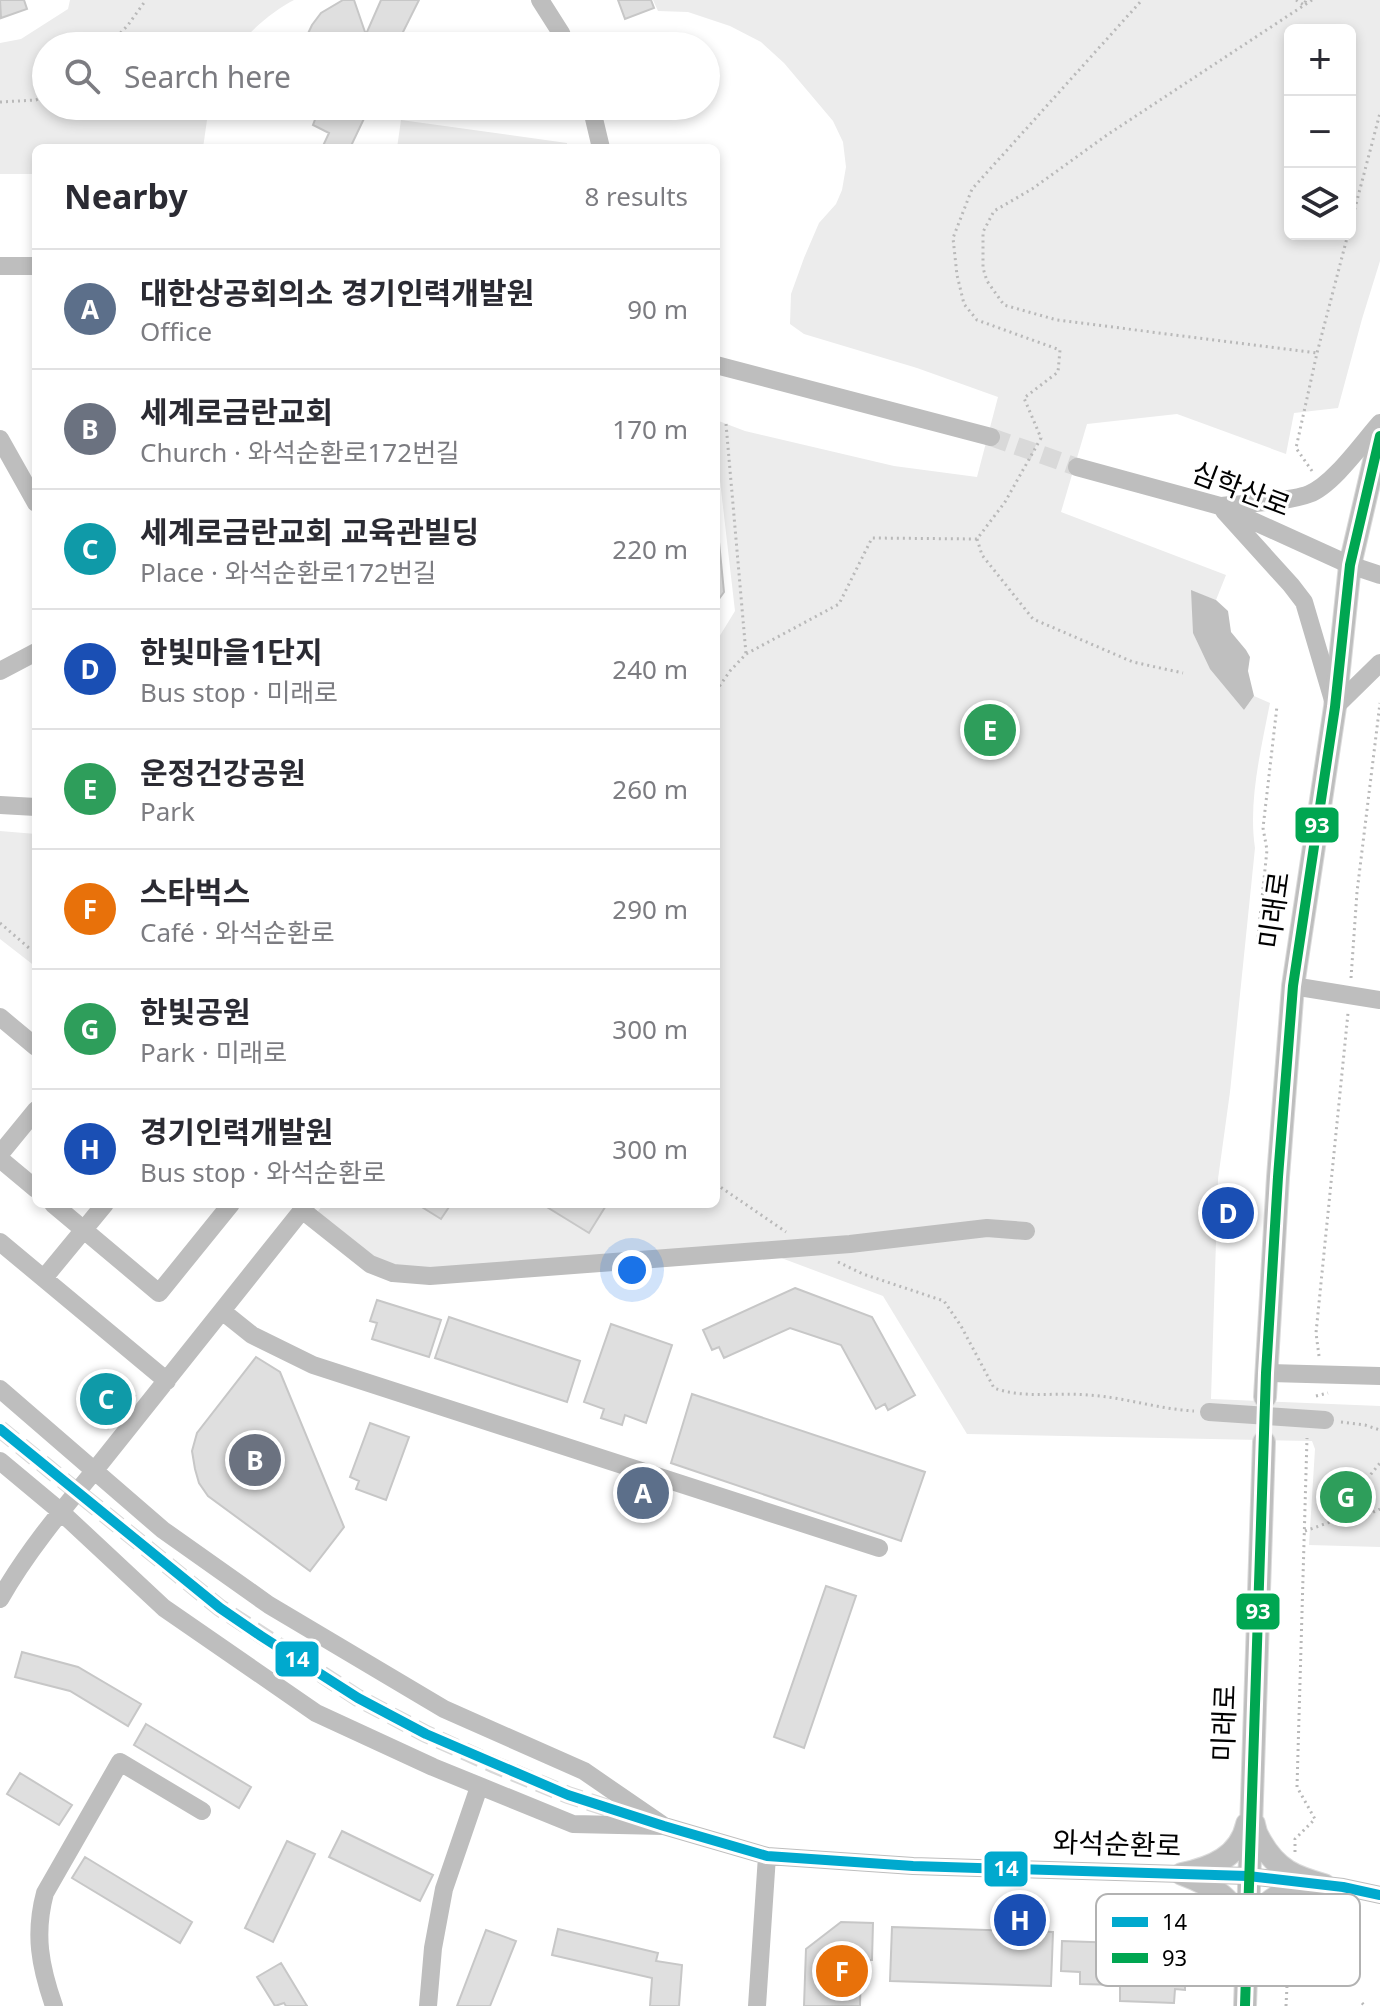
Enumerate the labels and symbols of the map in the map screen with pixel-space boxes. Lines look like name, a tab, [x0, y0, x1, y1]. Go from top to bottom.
street label: 심학산로	[1186, 452, 1296, 524]
pin: E	[964, 700, 1016, 760]
line badge: 93	[1294, 806, 1340, 844]
text: 93	[1304, 809, 1330, 839]
street label: 미래로	[1249, 869, 1297, 951]
pin: D	[1202, 1183, 1254, 1243]
your location	[612, 1250, 652, 1290]
pin: C	[80, 1369, 132, 1429]
pin: B	[229, 1430, 281, 1490]
pin: A	[617, 1463, 669, 1523]
pin: G	[1320, 1467, 1372, 1527]
line badge: 93	[1235, 1592, 1281, 1631]
text: 93	[1245, 1595, 1271, 1625]
line badge: 14	[274, 1640, 320, 1678]
text: 14	[284, 1643, 310, 1673]
street label: 미래로	[1203, 1684, 1243, 1762]
street label: 와석순환로	[1052, 1822, 1182, 1864]
line badge: 14	[983, 1850, 1029, 1888]
text: 14	[993, 1852, 1019, 1882]
pin: H	[994, 1890, 1046, 1950]
legend	[1096, 1894, 1360, 1986]
text: 14	[1162, 1906, 1188, 1936]
pin: F	[816, 1941, 868, 2001]
text: 93	[1162, 1942, 1187, 1972]

